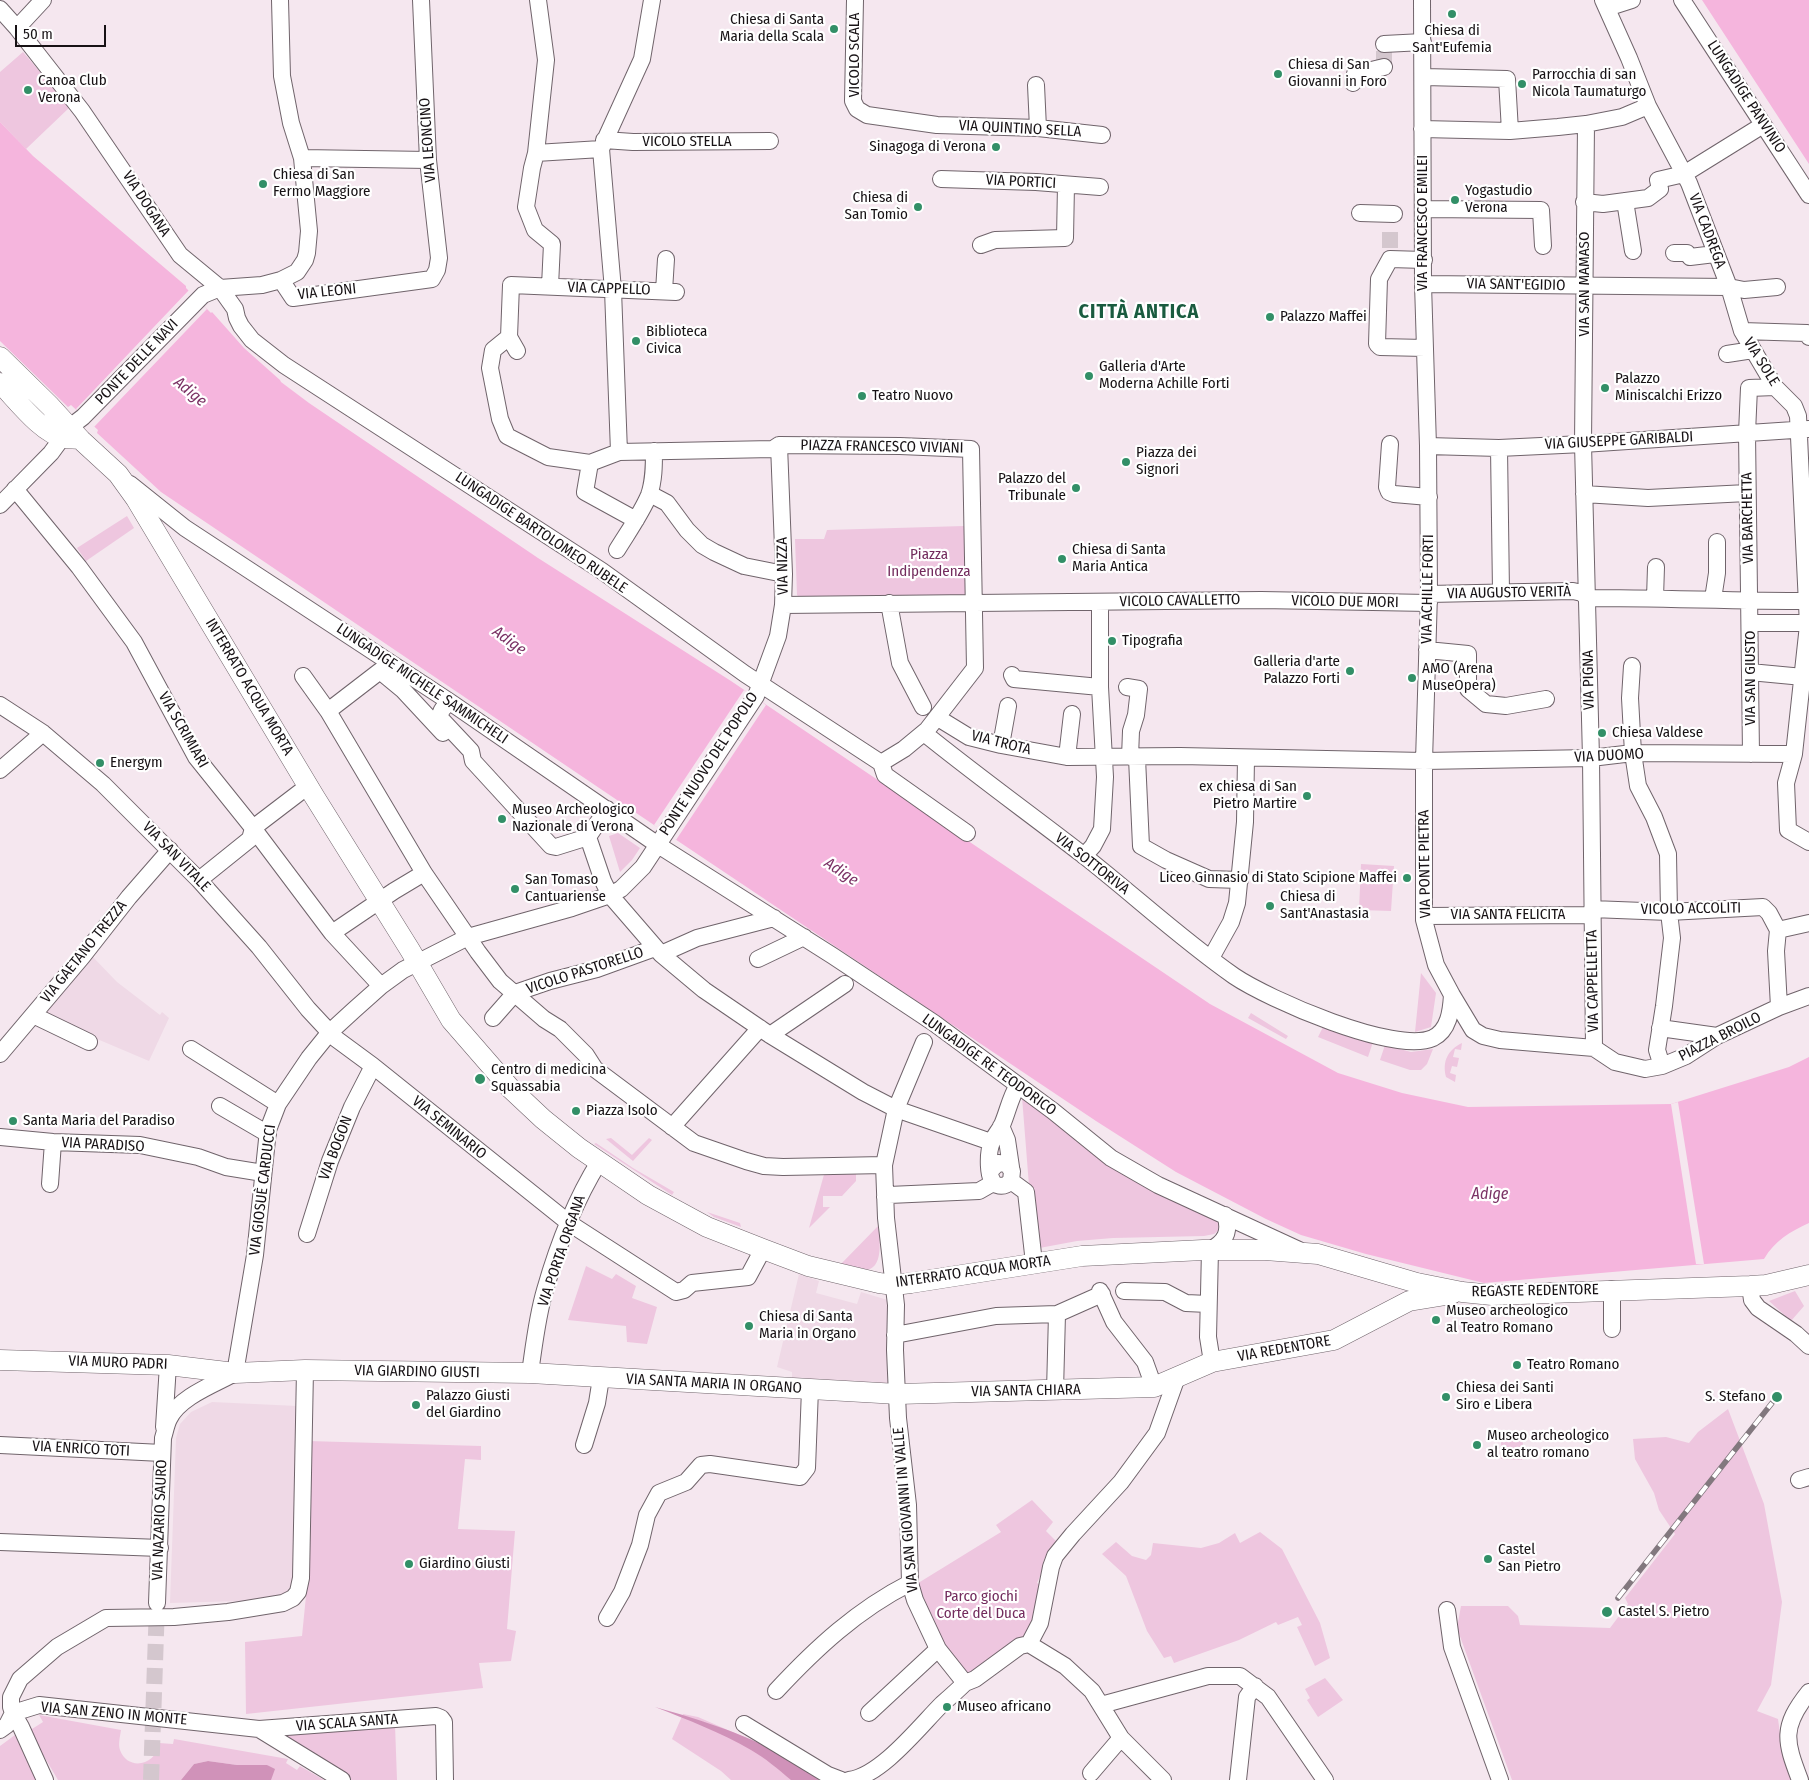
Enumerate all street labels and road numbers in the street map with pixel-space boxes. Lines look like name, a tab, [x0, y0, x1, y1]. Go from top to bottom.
street label: VICOLO SCALA	[846, 13, 864, 97]
street label: LUNGADIGE PANVINIO	[1703, 37, 1789, 157]
street label: VIA LEONCINO	[416, 97, 440, 183]
street label: VIA QUINTINO SELLA	[958, 117, 1082, 141]
street label: VICOLO STELLA	[642, 133, 732, 151]
street label: VIA FRANCESCO EMILEI	[1414, 155, 1432, 291]
street label: VIA DOGANA	[118, 168, 174, 240]
street label: VIA PORTICI	[985, 171, 1057, 193]
street label: VIA CADREGA	[1684, 191, 1730, 271]
street label: VIA SAN MAMASO	[1576, 232, 1594, 336]
street label: VIA SANT'EGIDIO	[1466, 275, 1566, 295]
street label: VIA CAPPELLO	[567, 279, 651, 299]
street label: VIA LEONI	[297, 280, 357, 304]
street label: PONTE DELLE NAVI	[92, 316, 182, 408]
street label: VIA SOLE	[1739, 335, 1783, 389]
street label: VIA GIUSEPPE GARIBALDI	[1544, 428, 1694, 454]
street label: PIAZZA FRANCESCO VIVIANI	[800, 437, 964, 457]
street label: LUNGADIGE BARTOLOMEO RUBELE	[451, 469, 631, 597]
street label: VIA BARCHETTA	[1738, 472, 1758, 564]
street label: VIA ACHILLE FORTI	[1418, 534, 1438, 644]
street label: VIA NIZZA	[773, 537, 793, 595]
street label: VIA AUGUSTO VERITÀ	[1447, 583, 1571, 603]
street label: VICOLO CAVALLETTO	[1119, 591, 1241, 611]
street label: VICOLO DUE MORI	[1291, 592, 1399, 612]
street label: INTERRATO ACQUA MORTA	[201, 615, 297, 759]
street label: LUNGADIGE MICHELE SAMMICHELI	[333, 620, 511, 748]
street label: VIA SAN GIUSTO	[1742, 630, 1760, 726]
street label: VIA PIGNA	[1579, 650, 1599, 710]
street label: VIA SCRIMIARI	[154, 689, 212, 771]
street label: PONTE NUOVO DEL POPOLO	[656, 689, 762, 839]
street label: VIA TROTA	[969, 727, 1033, 759]
street label: VIA DUOMO	[1574, 745, 1644, 767]
street label: VIA PONTE PIETRA	[1415, 810, 1435, 918]
street label: VIA SAN VITALE	[138, 818, 214, 896]
street label: VIA SOTTORIVA	[1051, 829, 1133, 899]
street label: VIA GAETANO TREZZA	[37, 897, 131, 1007]
street label: VICOLO ACCOLITI	[1641, 899, 1741, 919]
street label: VIA SANTA FELICITA	[1451, 906, 1565, 924]
street label: VIA CAPPELLETTA	[1583, 930, 1603, 1032]
street label: VICOLO PASTORELLO	[524, 944, 646, 998]
street label: PIAZZA BROILO	[1676, 1009, 1764, 1065]
street label: LUNGADIGE RE TEODORICO	[918, 1010, 1060, 1120]
street label: VIA SEMINARIO	[408, 1093, 490, 1163]
street label: VIA BOGON	[315, 1113, 357, 1183]
street label: VIA GIOSUÈ CARDUCCI	[246, 1123, 280, 1257]
street label: VIA PARADISO	[61, 1134, 145, 1156]
street label: VIA PORTA ORGANA	[534, 1193, 590, 1309]
street label: INTERRATO ACQUA MORTA	[894, 1252, 1052, 1292]
street label: REGASTE REDENTORE	[1471, 1281, 1599, 1301]
street label: VIA REDENTORE	[1236, 1332, 1332, 1366]
street label: VIA MURO PADRI	[68, 1352, 168, 1374]
street label: VIA GIARDINO GIUSTI	[354, 1362, 480, 1382]
street label: VIA SANTA MARIA IN ORGANO	[626, 1370, 802, 1398]
street label: VIA SANTA CHIARA	[971, 1381, 1081, 1401]
street label: VIA SAN GIOVANNI IN VALLE	[890, 1427, 922, 1593]
street label: VIA ENRICO TOTI	[32, 1437, 130, 1461]
street label: VIA NAZARIO SAURO	[149, 1459, 171, 1581]
street label: VIA SAN ZENO IN MONTE	[40, 1699, 188, 1729]
street label: VIA SCALA SANTA	[295, 1710, 399, 1736]

